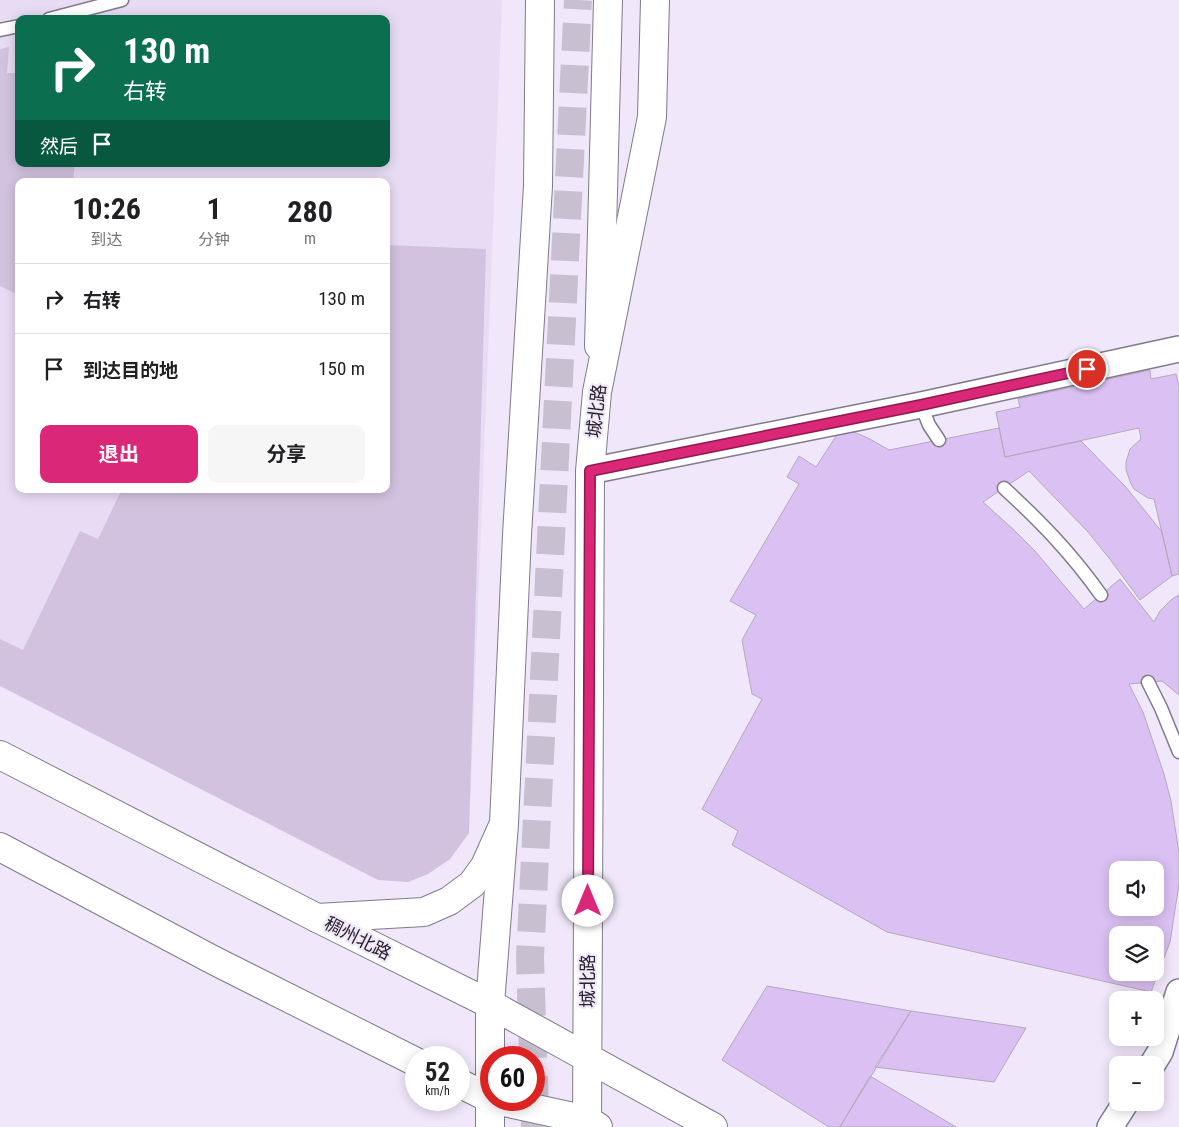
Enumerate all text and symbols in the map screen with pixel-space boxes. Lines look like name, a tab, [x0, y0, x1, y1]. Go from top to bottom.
text: 130 m	[123, 31, 210, 72]
icon: right	[40, 35, 105, 100]
text: 右转	[123, 79, 167, 104]
icon: arrive	[88, 130, 116, 158]
text: 然后	[40, 135, 78, 158]
text: 10:26	[72, 191, 141, 226]
text: 1	[207, 191, 222, 226]
text: 280	[287, 194, 333, 229]
text: m	[304, 229, 316, 248]
text: 到达	[91, 230, 123, 249]
text: 分钟	[198, 230, 230, 249]
icon: right	[40, 285, 68, 313]
text: 130 m	[318, 287, 365, 310]
text: 右转	[83, 289, 121, 312]
pin	[1066, 348, 1108, 390]
icon: arrive	[40, 355, 68, 383]
icon: arrive	[1073, 355, 1101, 383]
text: 150 m	[318, 357, 365, 380]
text: 到达目的地	[83, 359, 178, 382]
street label: 城北路	[582, 383, 610, 439]
button: 退出	[40, 425, 198, 483]
button: 分享	[208, 425, 365, 483]
map controls	[1109, 861, 1164, 1111]
button: sound	[1109, 861, 1164, 916]
position arrow	[561, 874, 613, 926]
street label: 稠州北路	[321, 912, 395, 964]
button: layers	[1109, 926, 1164, 981]
street label: 城北路	[577, 954, 598, 1008]
button: +	[1109, 991, 1164, 1046]
speed limit sign: 60	[480, 1046, 545, 1111]
button: −	[1109, 1056, 1164, 1111]
text: 52	[425, 1058, 450, 1087]
text: km/h	[425, 1084, 450, 1098]

